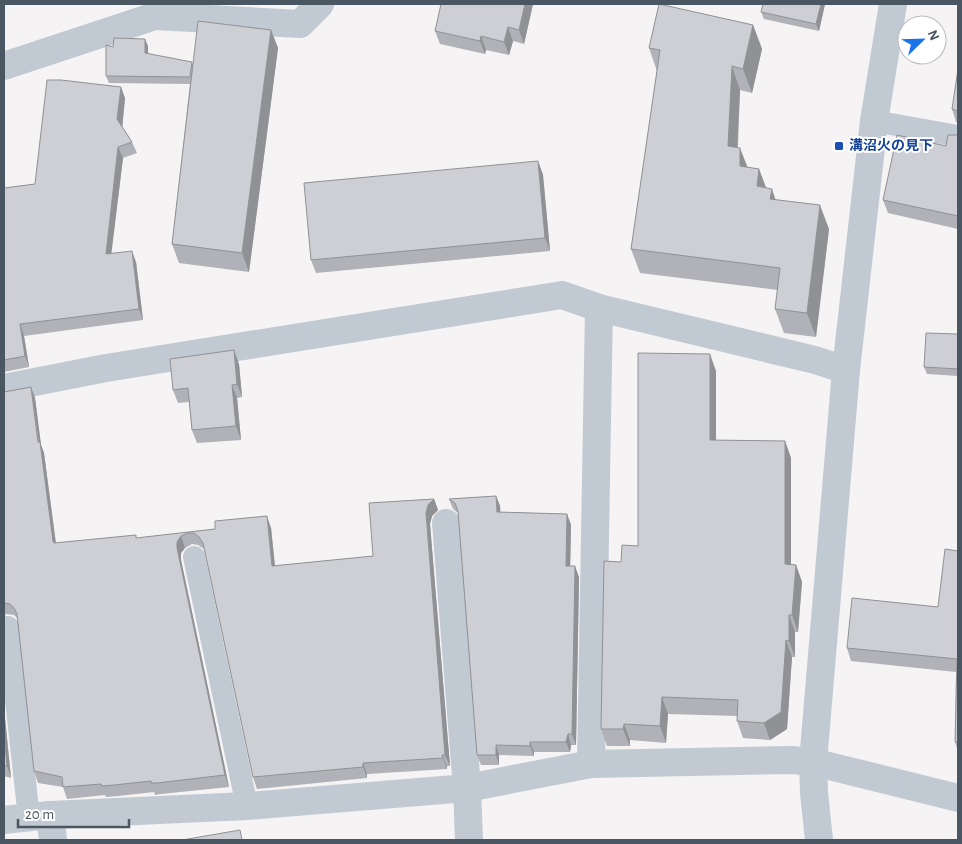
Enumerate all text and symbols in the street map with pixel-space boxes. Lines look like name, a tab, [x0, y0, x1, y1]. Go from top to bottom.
north arrow	[897, 15, 947, 65]
text: N	[925, 28, 941, 43]
place label: 溝沼火の見下	[849, 138, 933, 153]
marker: 溝沼火の見下	[833, 140, 845, 152]
scale bar	[18, 796, 129, 828]
text: 20 m	[25, 807, 54, 822]

